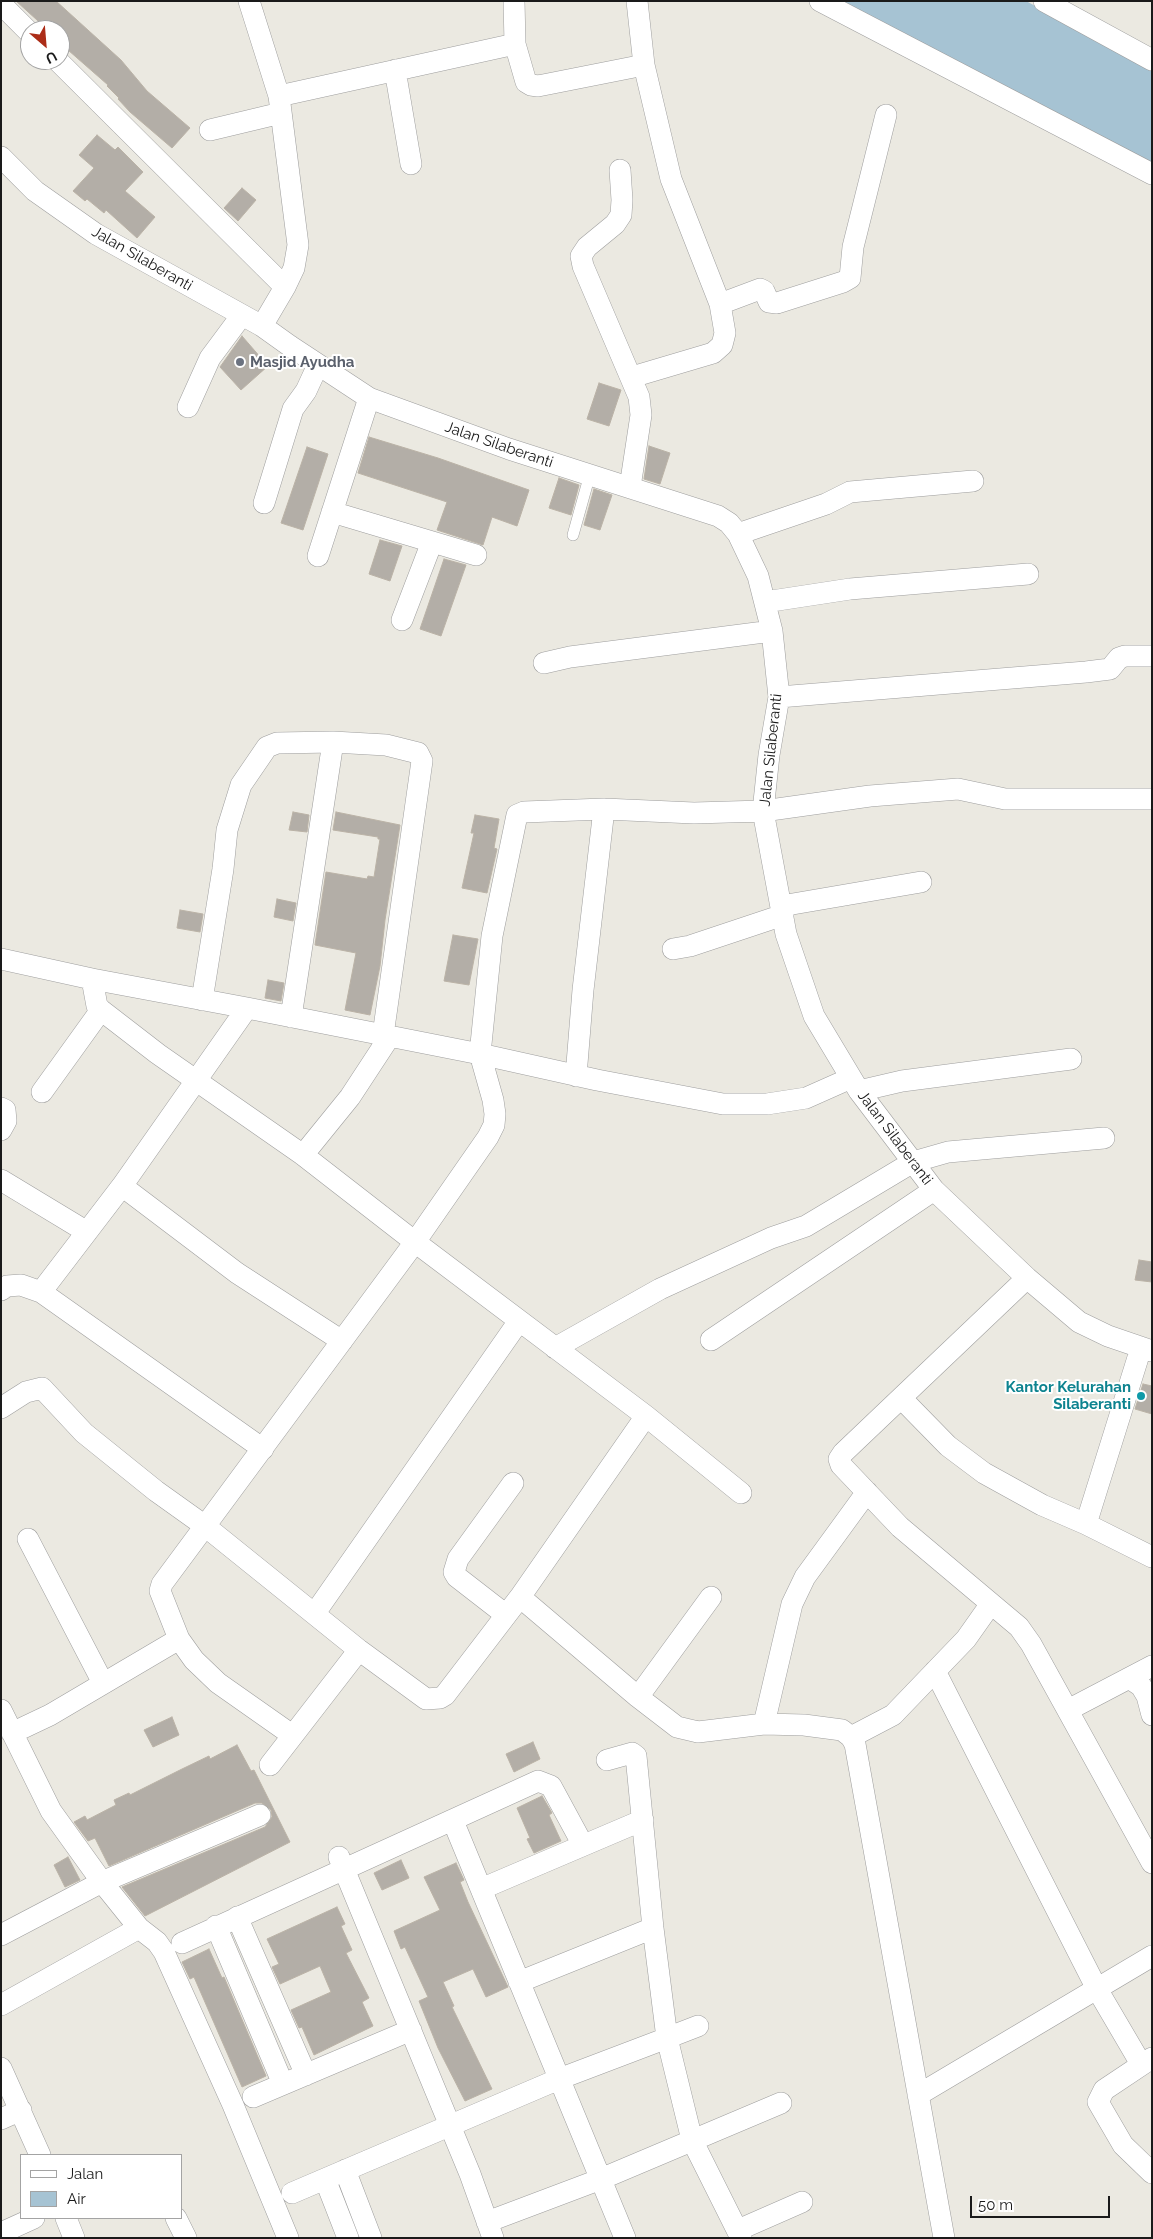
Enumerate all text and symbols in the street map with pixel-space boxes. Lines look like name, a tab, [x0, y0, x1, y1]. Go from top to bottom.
north arrow	[20, 20, 70, 70]
text: U	[43, 48, 60, 67]
street label: Jalan Silaberanti	[89, 223, 195, 295]
place label: Masjid Ayudha	[250, 353, 354, 371]
marker: Masjid Ayudha	[234, 356, 246, 368]
street label: Jalan Silaberanti	[443, 418, 555, 472]
street label: Jalan Silaberanti	[756, 693, 786, 807]
street label: Jalan Silaberanti	[854, 1087, 936, 1189]
place label: Kantor Kelurahan Silaberanti	[1006, 1378, 1131, 1413]
marker: Kantor Kelurahan Silaberanti	[1135, 1390, 1147, 1402]
legend	[20, 2154, 182, 2219]
text: Jalan	[67, 2165, 103, 2183]
scale bar	[973, 2186, 1113, 2218]
text: Air	[67, 2190, 86, 2208]
text: 50 m	[978, 2196, 1013, 2214]

